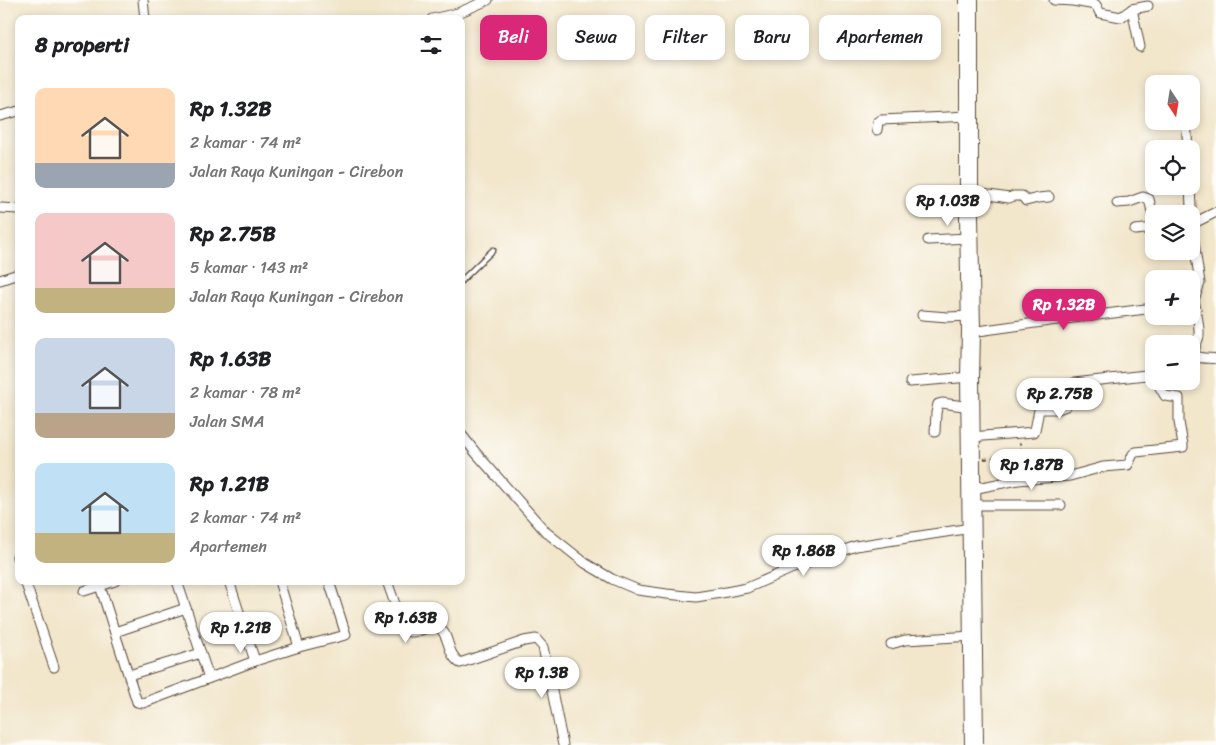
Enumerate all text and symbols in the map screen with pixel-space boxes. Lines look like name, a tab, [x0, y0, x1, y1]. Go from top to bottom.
chip: Beli	[480, 15, 547, 60]
chip: Sewa	[557, 15, 635, 60]
chip: Filter	[645, 15, 725, 60]
chip: Baru	[735, 15, 809, 60]
chip: Apartemen	[819, 15, 941, 60]
text: 8 properti	[35, 26, 129, 64]
icon: filters	[417, 31, 445, 59]
north arrow	[1145, 75, 1200, 130]
map controls	[1145, 75, 1200, 390]
text: Rp 1.32B	[190, 90, 272, 128]
icon: home	[75, 108, 135, 168]
text: 2 kamar · 74 m²	[190, 128, 301, 157]
button: locate	[1145, 140, 1200, 195]
text: Jalan Raya Kuningan - Cirebon	[190, 157, 403, 186]
pin: Rp 1.03B	[896, 184, 1000, 227]
text: Rp 1.03B	[916, 186, 980, 215]
button: layers	[1145, 205, 1200, 260]
text: Rp 2.75B	[190, 215, 276, 253]
icon: home	[75, 233, 135, 293]
text: 5 kamar · 143 m²	[190, 253, 308, 282]
button: +	[1145, 270, 1200, 325]
text: Jalan Raya Kuningan - Cirebon	[190, 282, 403, 311]
pin: Rp 1.32B	[1012, 288, 1116, 331]
text: Rp 1.32B	[1033, 290, 1095, 319]
button: −	[1145, 335, 1200, 390]
text: Rp 1.63B	[190, 340, 271, 378]
icon: home	[75, 358, 135, 418]
text: 2 kamar · 78 m²	[190, 378, 301, 407]
pin: Rp 2.75B	[1008, 378, 1112, 420]
text: Rp 2.75B	[1027, 379, 1093, 408]
text: Jalan SMA	[190, 407, 264, 436]
pin: Rp 1.87B	[980, 448, 1084, 491]
text: Rp 1.87B	[1001, 450, 1063, 479]
text: Rp 1.21B	[190, 465, 269, 503]
icon: home	[75, 483, 135, 543]
text: 2 kamar · 74 m²	[190, 503, 301, 532]
text: Apartemen	[190, 532, 267, 561]
pin: Rp 1.86B	[752, 534, 856, 577]
text: Rp 1.86B	[773, 536, 835, 565]
pin: Rp 1.63B	[354, 602, 458, 644]
text: Rp 1.63B	[375, 603, 437, 632]
pin: Rp 1.21B	[189, 612, 293, 654]
text: Rp 1.21B	[211, 613, 271, 642]
pin: Rp 1.3B	[496, 656, 588, 699]
text: Rp 1.3B	[515, 658, 569, 687]

